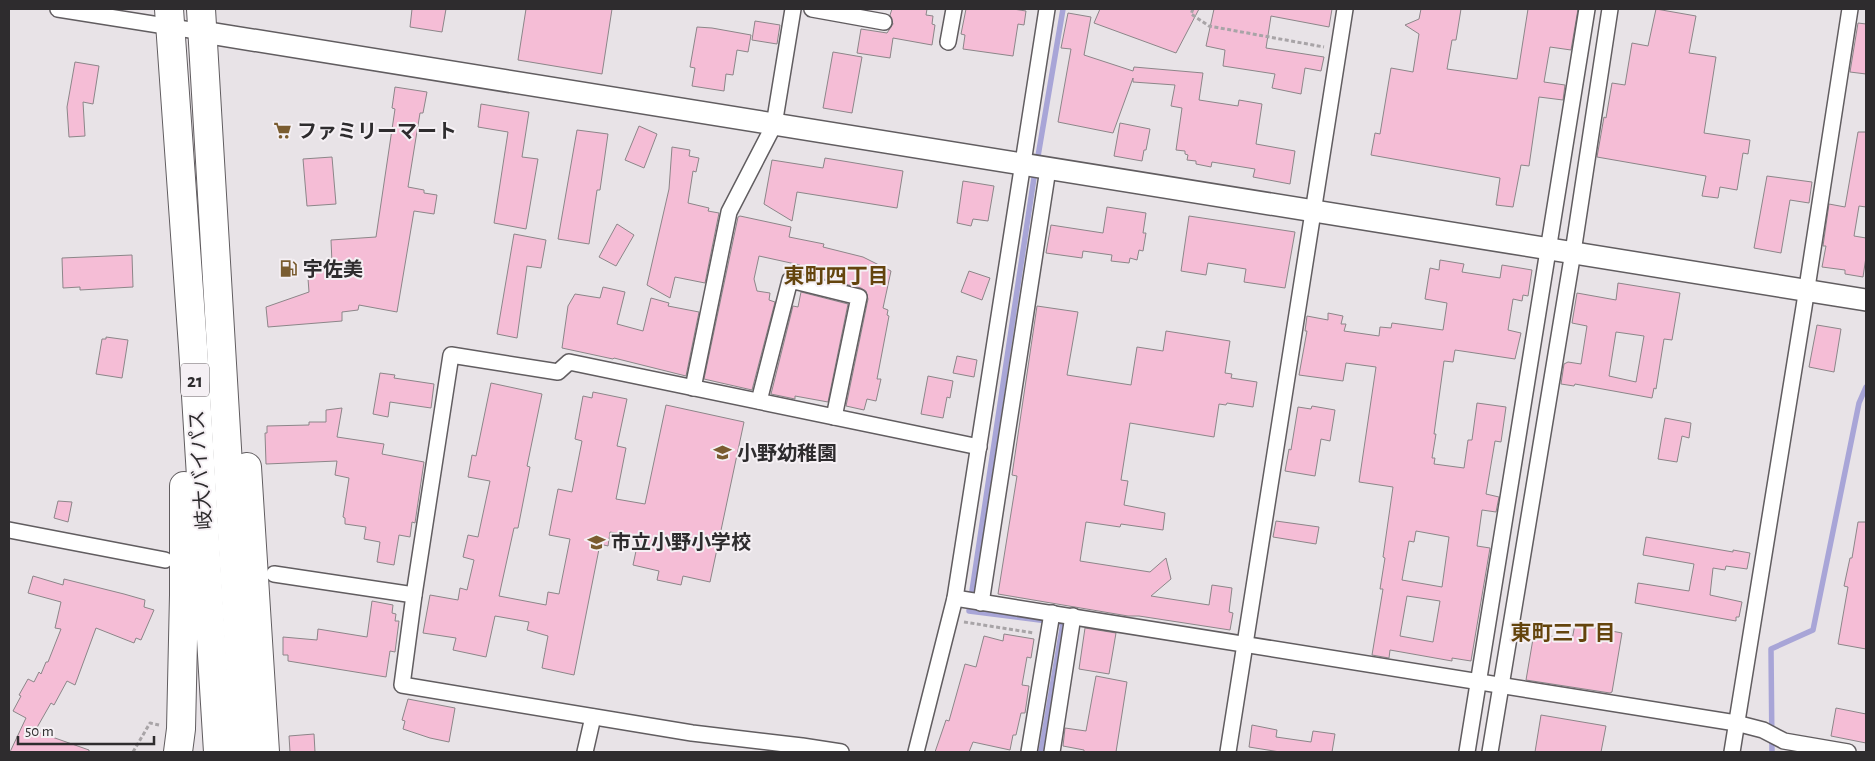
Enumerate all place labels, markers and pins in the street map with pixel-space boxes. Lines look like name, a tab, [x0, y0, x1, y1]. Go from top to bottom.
supermarket icon: ファミリーマート	[273, 121, 293, 141]
place label: ファミリーマート	[297, 122, 457, 142]
fuel station icon: 宇佐美	[279, 259, 299, 279]
place label: 宇佐美	[303, 259, 363, 280]
place label: 小野幼稚園	[737, 442, 837, 464]
school or university icon: 小野幼稚園	[713, 443, 733, 463]
place label: 市立小野小学校	[611, 531, 751, 553]
school or university icon: 市立小野小学校	[587, 532, 607, 552]

